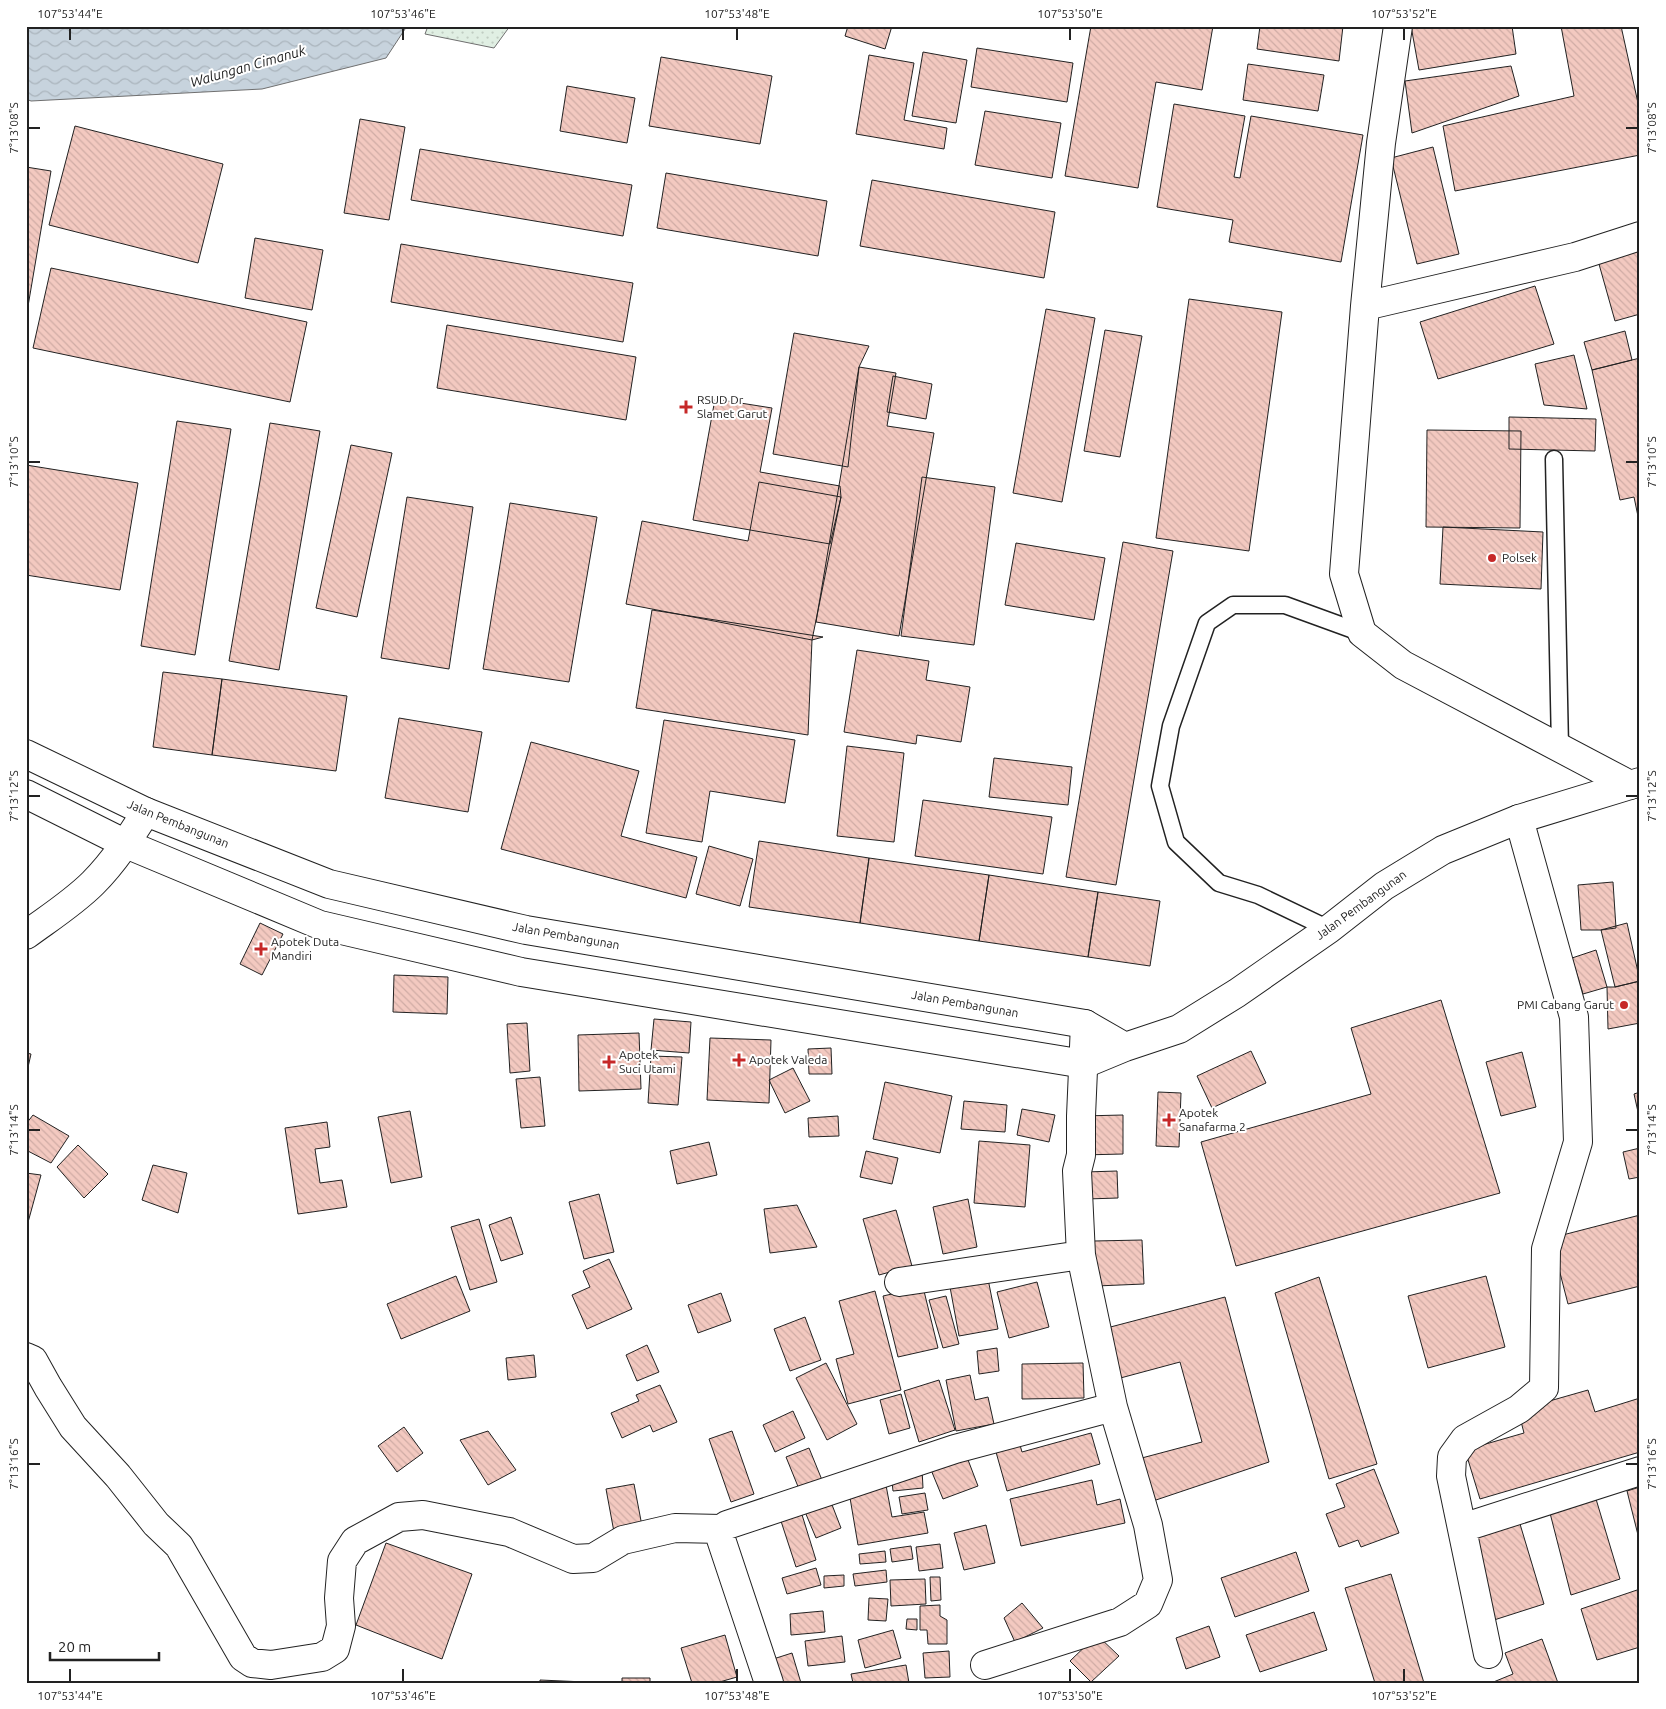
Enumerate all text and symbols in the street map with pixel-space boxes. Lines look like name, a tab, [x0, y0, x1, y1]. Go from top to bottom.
text: 107°53'44"E	[37, 7, 103, 20]
text: 107°53'46"E	[370, 7, 436, 20]
text: 107°53'48"E	[704, 7, 770, 20]
text: 107°53'50"E	[1037, 7, 1103, 20]
text: 107°53'52"E	[1371, 7, 1437, 20]
water label: Walungan Cimanuk	[188, 42, 308, 90]
text: 7°13'08"S	[7, 102, 20, 154]
text: 7°13'08"S	[1645, 102, 1658, 154]
place label: RSUD Dr Slamet Garut	[697, 393, 768, 420]
marker: RSUD Dr Slamet Garut	[679, 400, 693, 414]
text: 7°13'10"S	[7, 436, 20, 488]
text: 7°13'10"S	[1645, 436, 1658, 488]
place label: Polsek	[1502, 551, 1537, 564]
marker: Polsek	[1486, 552, 1498, 564]
text: 7°13'12"S	[7, 770, 20, 822]
text: 7°13'12"S	[1645, 770, 1658, 822]
street label: Jalan Pembangunan	[125, 797, 231, 850]
street label: Jalan Pembangunan	[1313, 867, 1408, 942]
street label: Jalan Pembangunan	[511, 920, 621, 951]
place label: Apotek Duta Mandiri	[271, 935, 339, 962]
marker: Apotek Duta Mandiri	[255, 943, 267, 955]
street label: Jalan Pembangunan	[910, 988, 1020, 1019]
place label: PMI Cabang Garut	[1517, 998, 1614, 1011]
marker: PMI Cabang Garut	[1618, 999, 1630, 1011]
place label: Apotek Suci Utami	[619, 1048, 676, 1075]
place label: Apotek Valeda	[749, 1053, 828, 1066]
marker: Apotek Valeda	[733, 1054, 745, 1066]
marker: Apotek Suci Utami	[603, 1056, 615, 1068]
text: 7°13'14"S	[7, 1104, 20, 1156]
text: 7°13'14"S	[1645, 1104, 1658, 1156]
place label: Apotek Sanafarma 2	[1179, 1106, 1246, 1133]
marker: Apotek Sanafarma 2	[1163, 1114, 1175, 1126]
text: 7°13'16"S	[7, 1438, 20, 1490]
text: 7°13'16"S	[1645, 1438, 1658, 1490]
scale bar	[50, 1629, 159, 1661]
text: 20 m	[58, 1638, 91, 1655]
text: 107°53'44"E	[37, 1689, 103, 1702]
text: 107°53'46"E	[370, 1689, 436, 1702]
text: 107°53'48"E	[704, 1689, 770, 1702]
text: 107°53'50"E	[1037, 1689, 1103, 1702]
text: 107°53'52"E	[1371, 1689, 1437, 1702]

